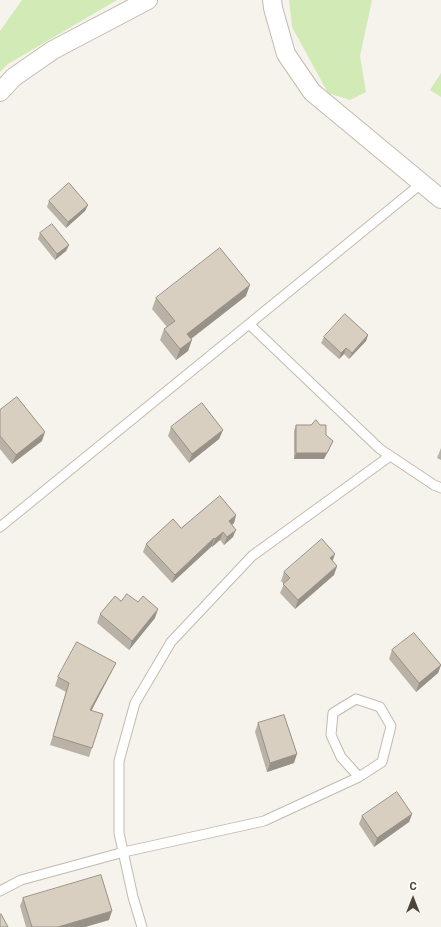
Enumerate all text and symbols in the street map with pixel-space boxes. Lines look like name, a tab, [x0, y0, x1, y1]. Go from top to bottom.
north arrow	[393, 879, 433, 919]
text: С	[409, 880, 417, 893]

